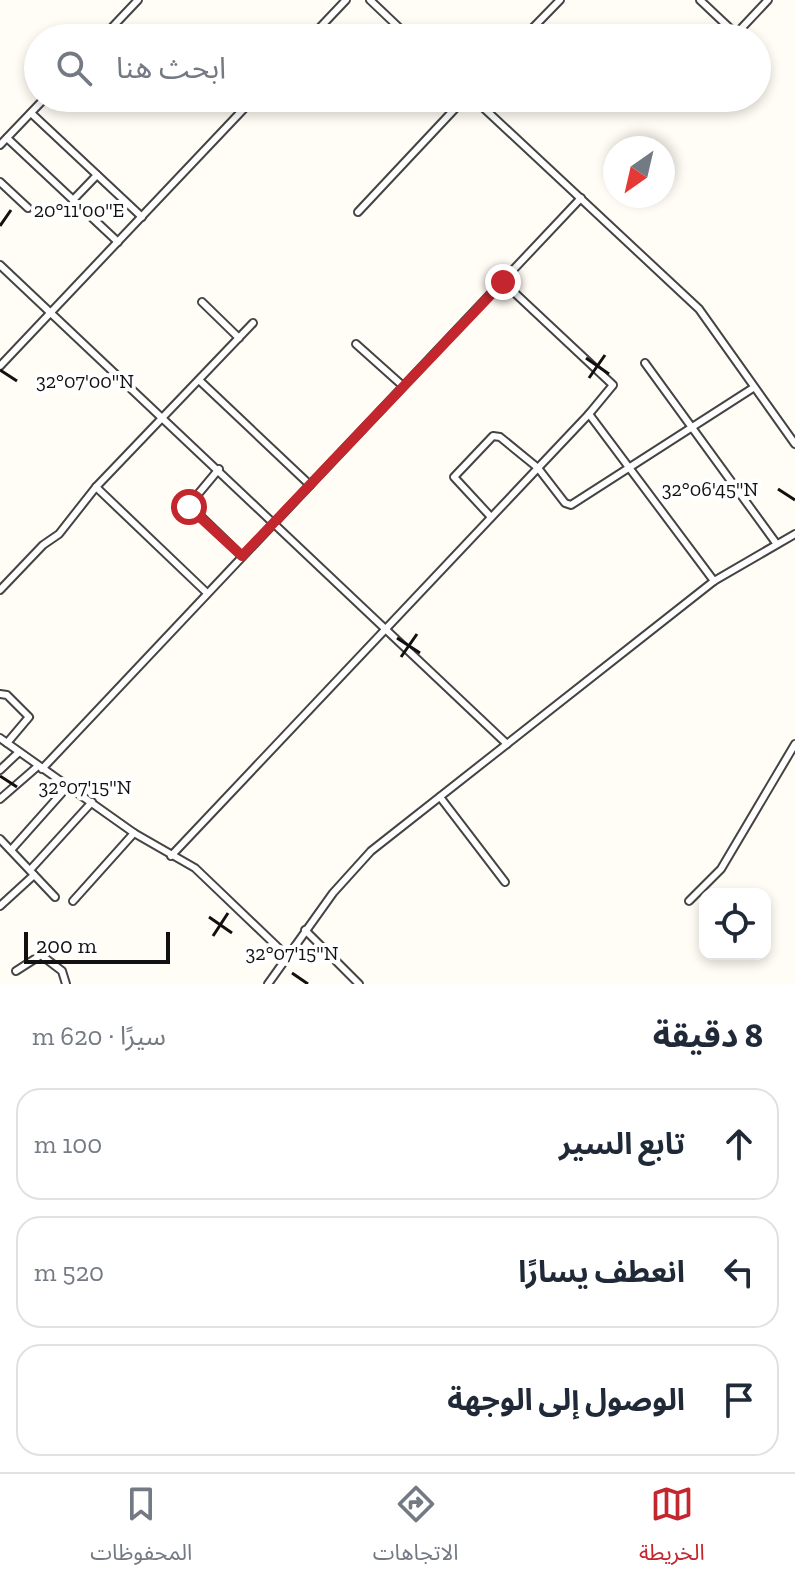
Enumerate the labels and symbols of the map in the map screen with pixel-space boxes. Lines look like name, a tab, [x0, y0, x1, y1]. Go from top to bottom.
north arrow	[603, 136, 675, 208]
text: 20°11'00"E	[34, 198, 124, 222]
route end	[485, 264, 521, 300]
text: 32°07'00"N	[36, 369, 134, 393]
text: 32°06'45"N	[662, 477, 758, 501]
route start	[171, 489, 207, 525]
text: 32°07'15"N	[39, 775, 132, 799]
scale bar	[24, 928, 170, 964]
text: 32°07'15"N	[246, 941, 339, 965]

